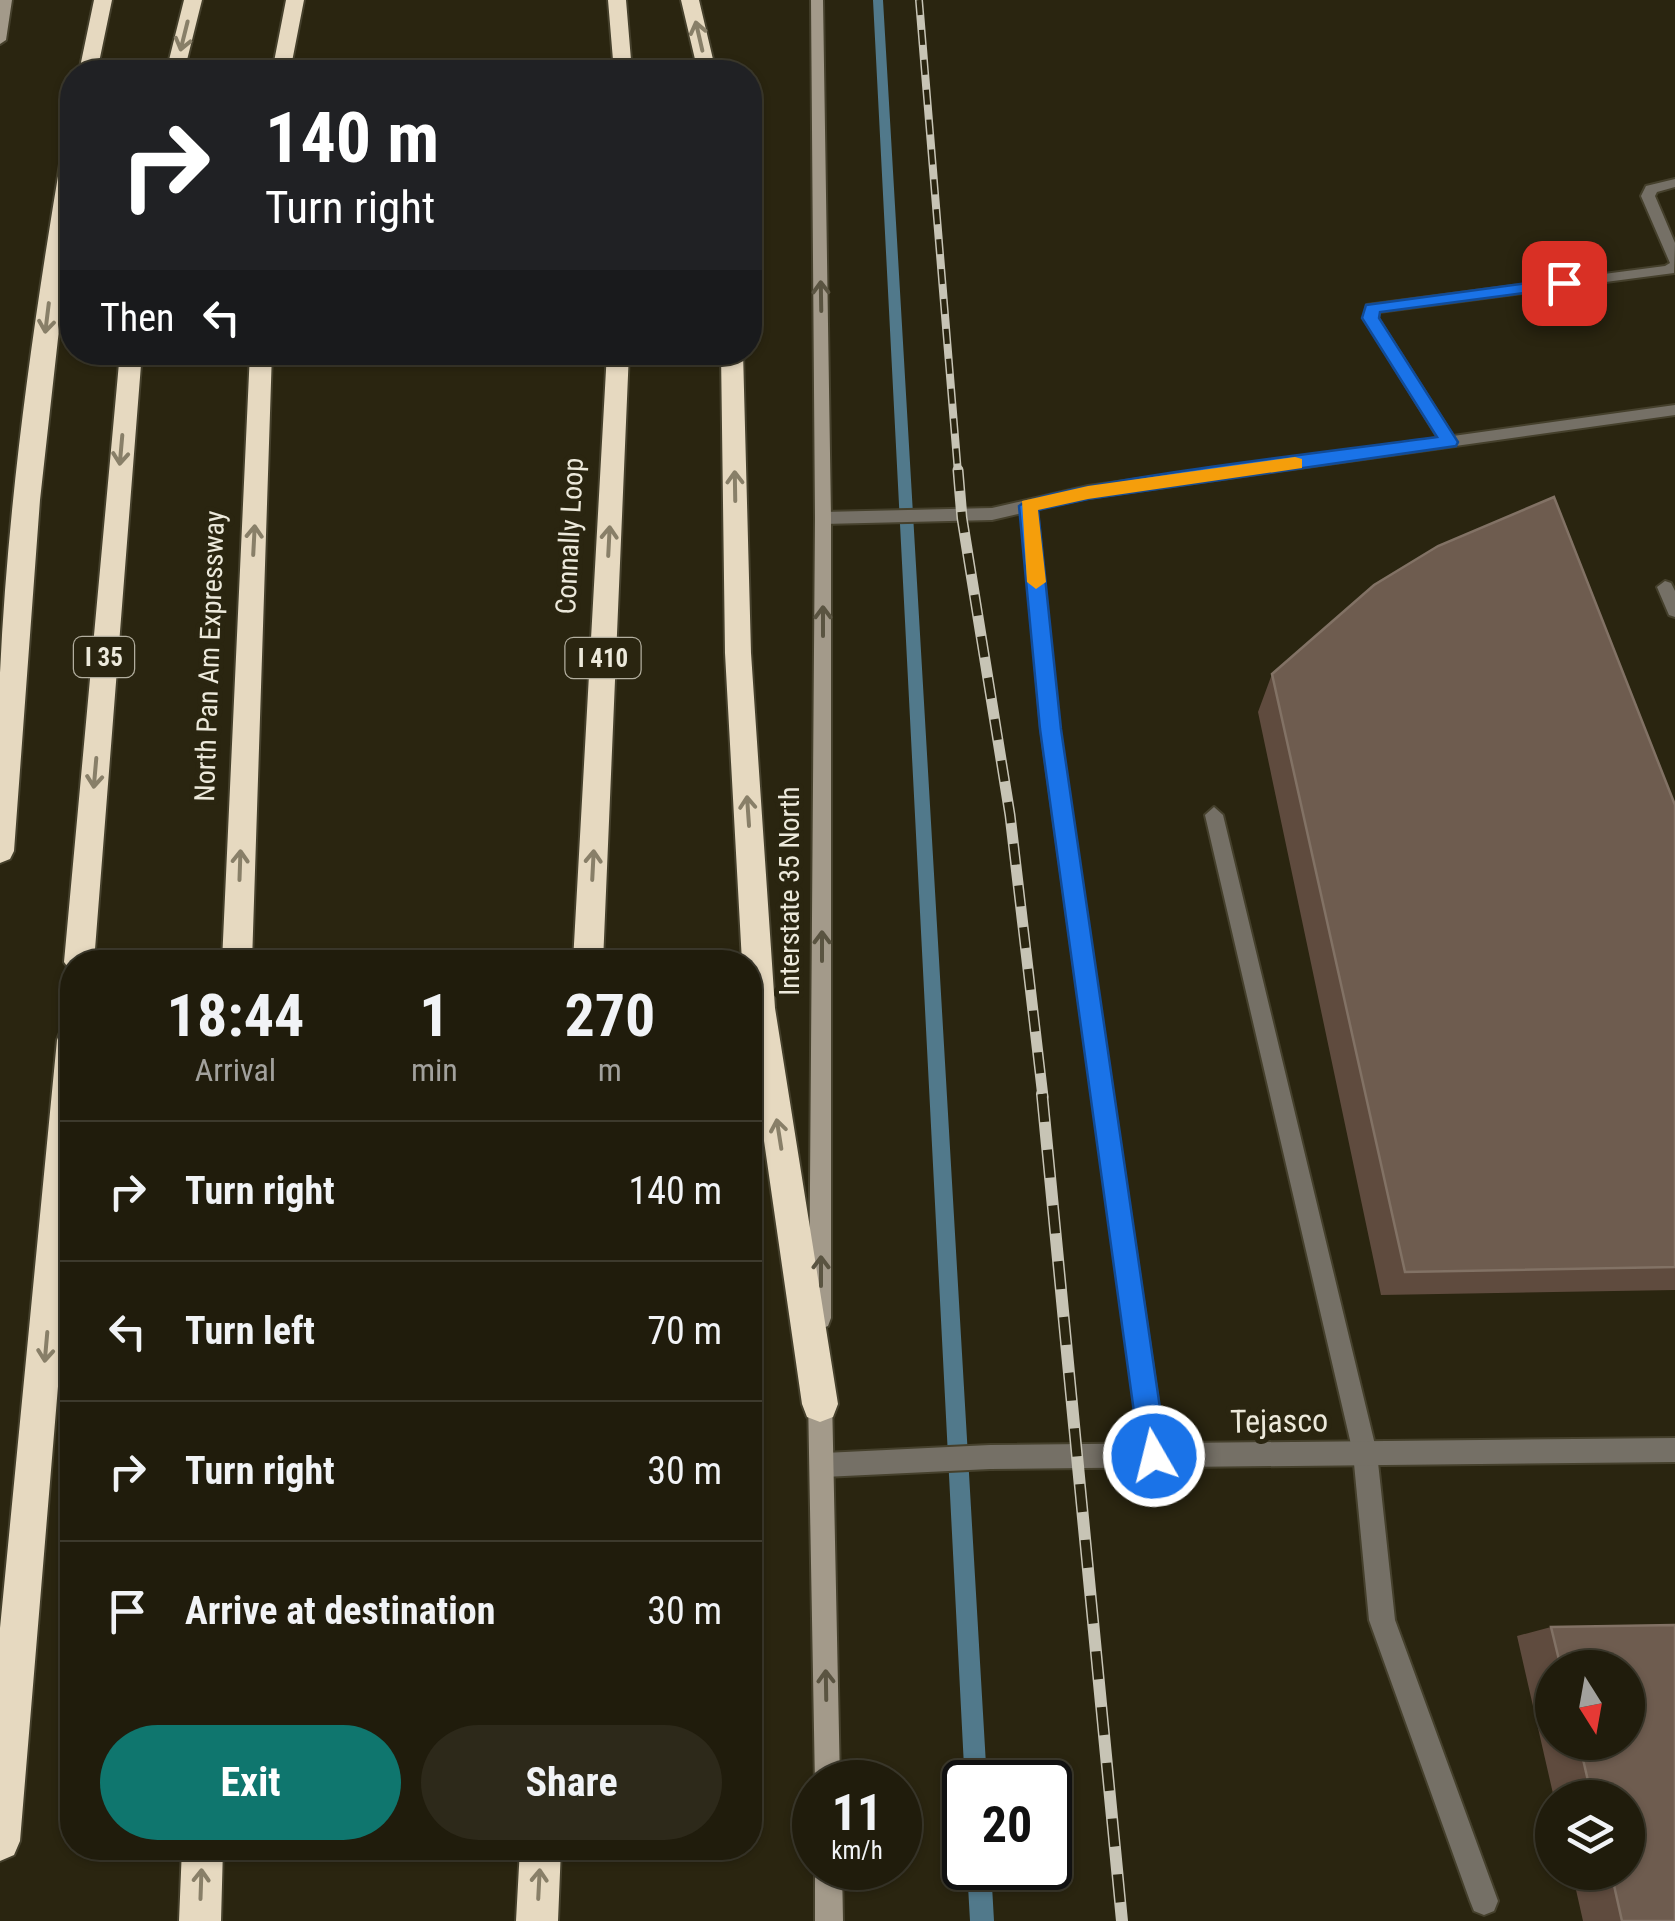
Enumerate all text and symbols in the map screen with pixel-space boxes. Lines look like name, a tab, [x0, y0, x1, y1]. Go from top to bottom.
one-way arrow	[174, 19, 192, 51]
one-way arrow	[689, 21, 707, 53]
text: 140 m	[265, 97, 439, 179]
icon: right	[100, 100, 230, 230]
text: Turn right	[265, 181, 435, 234]
pin	[1522, 241, 1607, 326]
icon: arrive	[1537, 256, 1592, 311]
one-way arrow	[811, 281, 830, 313]
icon: left	[194, 290, 249, 345]
text: Then	[100, 296, 174, 340]
one-way arrow	[37, 301, 56, 333]
one-way arrow	[112, 433, 131, 465]
street label: Connally Loop	[549, 457, 590, 615]
one-way arrow	[725, 471, 744, 503]
street label: North Pan Am Expressway	[188, 510, 231, 802]
one-way arrow	[245, 525, 264, 557]
one-way arrow	[600, 525, 619, 557]
one-way arrow	[814, 606, 832, 638]
road number: I 35	[74, 637, 134, 677]
road number: I 410	[566, 638, 640, 678]
one-way arrow	[85, 757, 104, 789]
street label: Interstate 35 North	[773, 786, 806, 996]
one-way arrow	[738, 796, 757, 828]
one-way arrow	[231, 850, 250, 882]
one-way arrow	[584, 850, 603, 882]
one-way arrow	[812, 931, 832, 964]
text: 18:44	[167, 980, 304, 1051]
text: 1	[419, 980, 450, 1051]
text: 270	[564, 980, 655, 1051]
text: Arrival	[195, 1051, 276, 1089]
text: min	[411, 1051, 458, 1089]
text: m	[598, 1051, 622, 1089]
one-way arrow	[770, 1119, 788, 1151]
icon: right	[100, 1164, 155, 1219]
text: Turn right	[185, 1169, 335, 1213]
text: 140 m	[628, 1169, 722, 1213]
one-way arrow	[812, 1256, 830, 1288]
icon: left	[100, 1304, 155, 1359]
text: Turn left	[185, 1309, 315, 1353]
text: 70 m	[647, 1309, 722, 1353]
one-way arrow	[36, 1330, 55, 1362]
street label: Tejasco	[1230, 1401, 1328, 1441]
position arrow	[1102, 1404, 1206, 1508]
icon: right	[100, 1444, 155, 1499]
text: Turn right	[185, 1449, 335, 1493]
text: 30 m	[647, 1449, 722, 1493]
icon: arrive	[100, 1584, 155, 1639]
text: Arrive at destination	[185, 1589, 495, 1633]
text: 30 m	[647, 1589, 722, 1633]
north arrow	[1535, 1650, 1645, 1760]
map controls	[1535, 1650, 1645, 1890]
one-way arrow	[816, 1670, 836, 1702]
button: Exit	[100, 1725, 401, 1840]
button: Share	[421, 1725, 722, 1840]
speed limit sign: 20	[942, 1760, 1072, 1890]
button: layers	[1535, 1780, 1645, 1890]
text: 11	[832, 1784, 882, 1842]
text: km/h	[831, 1836, 883, 1865]
one-way arrow	[192, 1869, 211, 1901]
one-way arrow	[530, 1869, 549, 1901]

